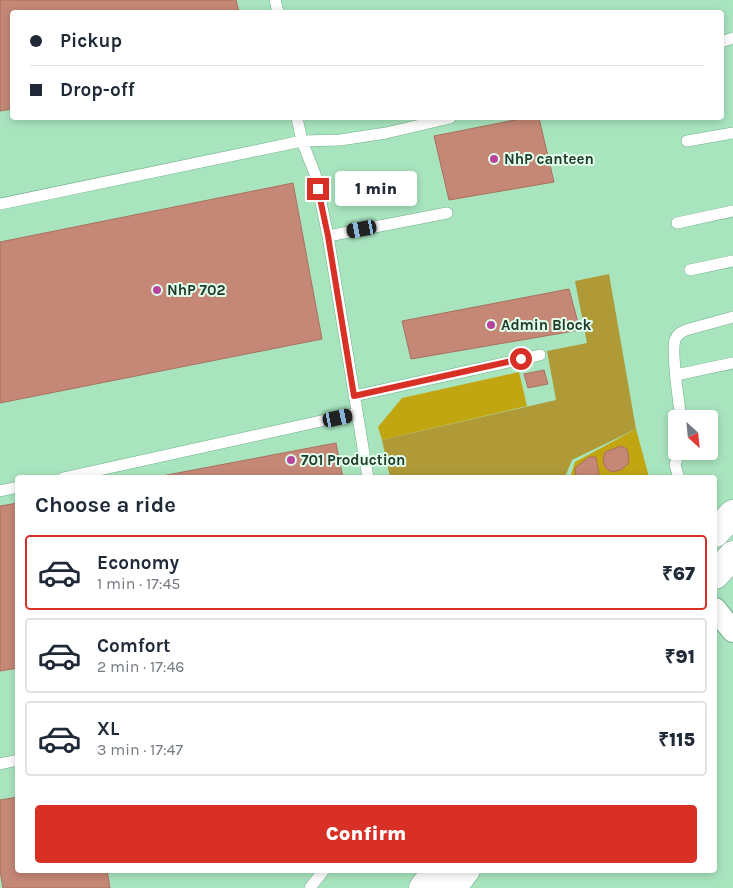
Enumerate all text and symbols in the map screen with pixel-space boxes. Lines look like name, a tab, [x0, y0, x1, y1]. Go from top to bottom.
text: Pickup	[60, 30, 122, 52]
text: Drop-off	[60, 79, 135, 101]
place label: NhP canteen	[504, 150, 594, 168]
marker: NhP canteen	[488, 153, 500, 165]
callout: 1 min	[336, 172, 418, 206]
route end	[307, 178, 329, 200]
text: 1 min	[355, 179, 397, 198]
car	[345, 219, 378, 239]
place label: NhP 702	[167, 281, 226, 299]
marker: NhP 702	[151, 284, 163, 296]
place label: Admin Block	[501, 316, 592, 334]
marker: Admin Block	[485, 319, 497, 331]
route start	[510, 348, 532, 370]
car	[321, 408, 354, 428]
north arrow	[668, 410, 718, 460]
map controls	[668, 410, 718, 460]
place label: 701 Production	[301, 451, 405, 469]
marker: 701 Production	[285, 454, 297, 466]
text: Choose a ride	[35, 492, 176, 518]
icon: car	[37, 550, 82, 595]
text: Economy	[97, 552, 179, 574]
text: ₹67	[662, 563, 695, 585]
text: 1 min · 17:45	[97, 574, 180, 593]
icon: car	[37, 633, 82, 678]
text: Comfort	[97, 635, 171, 657]
text: ₹91	[665, 646, 695, 668]
text: 2 min · 17:46	[97, 657, 185, 676]
icon: car	[37, 716, 82, 761]
text: XL	[97, 718, 119, 740]
text: ₹115	[658, 729, 695, 751]
text: 3 min · 17:47	[97, 740, 183, 759]
button: Confirm	[35, 805, 697, 863]

